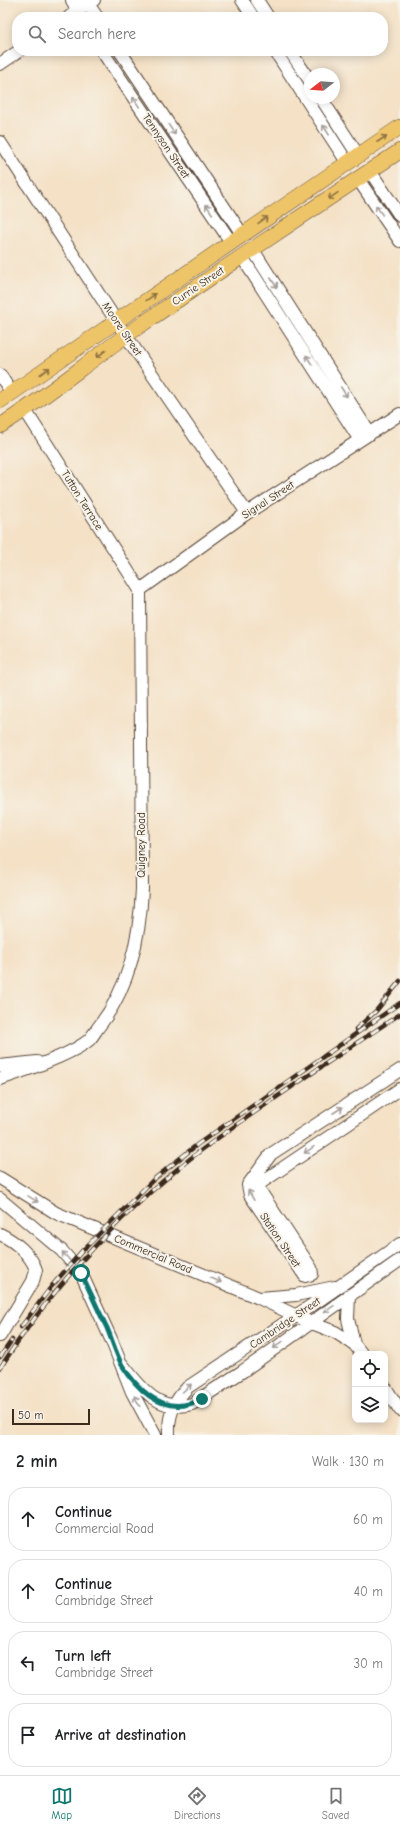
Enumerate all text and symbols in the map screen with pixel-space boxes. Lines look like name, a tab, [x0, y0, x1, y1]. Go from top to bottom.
search box	[12, 12, 388, 56]
icon: search	[26, 23, 48, 45]
text: Search here	[58, 25, 136, 43]
north arrow	[304, 68, 340, 104]
one-way arrow	[132, 97, 140, 108]
street label: Tennyson Street	[140, 111, 193, 181]
one-way arrow	[169, 124, 177, 136]
one-way arrow	[322, 124, 330, 135]
one-way arrow	[376, 135, 387, 143]
one-way arrow	[327, 192, 338, 200]
one-way arrow	[205, 204, 213, 215]
one-way arrow	[375, 205, 383, 216]
one-way arrow	[257, 216, 268, 224]
street label: Currie Street	[169, 263, 227, 308]
one-way arrow	[270, 277, 278, 289]
one-way arrow	[146, 293, 157, 301]
street label: Moore Street	[99, 300, 145, 359]
one-way arrow	[96, 350, 107, 358]
one-way arrow	[305, 355, 313, 366]
one-way arrow	[39, 367, 50, 375]
one-way arrow	[339, 387, 348, 398]
street label: Tutton Terrace	[58, 468, 106, 533]
street label: Signal Street	[239, 478, 297, 522]
street label: Quigney Road	[135, 812, 148, 878]
one-way arrow	[332, 1106, 343, 1114]
one-way arrow	[304, 1146, 315, 1154]
one-way arrow	[246, 1189, 254, 1201]
one-way arrow	[27, 1195, 39, 1203]
street label: Station Street	[257, 1210, 304, 1271]
street label: Commercial Road	[112, 1232, 194, 1276]
one-way arrow	[62, 1251, 71, 1261]
route start	[72, 1264, 90, 1282]
one-way arrow	[209, 1276, 221, 1284]
street label: Cambridge Street	[247, 1294, 324, 1352]
one-way arrow	[324, 1305, 335, 1313]
one-way arrow	[272, 1341, 283, 1349]
map controls	[352, 1351, 388, 1423]
button: locate	[352, 1351, 388, 1387]
one-way arrow	[182, 1383, 192, 1393]
button: layers	[352, 1387, 388, 1423]
route end	[193, 1390, 211, 1408]
one-way arrow	[132, 1395, 140, 1407]
scale bar	[12, 1407, 90, 1426]
text: 50 m	[18, 1409, 43, 1422]
text: 2 min	[16, 1452, 57, 1471]
text: Walk · 130 m	[312, 1454, 384, 1469]
text: Continue	[55, 1503, 112, 1521]
icon: ahead	[17, 1508, 39, 1530]
text: 60 m	[353, 1512, 383, 1527]
text: Commercial Road	[55, 1521, 154, 1536]
text: Continue	[55, 1575, 112, 1593]
icon: ahead	[17, 1580, 39, 1602]
text: 40 m	[354, 1584, 383, 1599]
text: Cambridge Street	[55, 1593, 153, 1608]
text: Turn left	[55, 1647, 111, 1665]
icon: left	[17, 1652, 39, 1674]
text: 30 m	[353, 1656, 383, 1671]
text: Cambridge Street	[55, 1665, 153, 1680]
icon: arrive	[17, 1724, 39, 1746]
text: Arrive at destination	[55, 1726, 186, 1744]
tab: Map	[51, 1785, 73, 1822]
tab: Directions	[174, 1785, 221, 1822]
tab: Saved	[322, 1785, 349, 1822]

